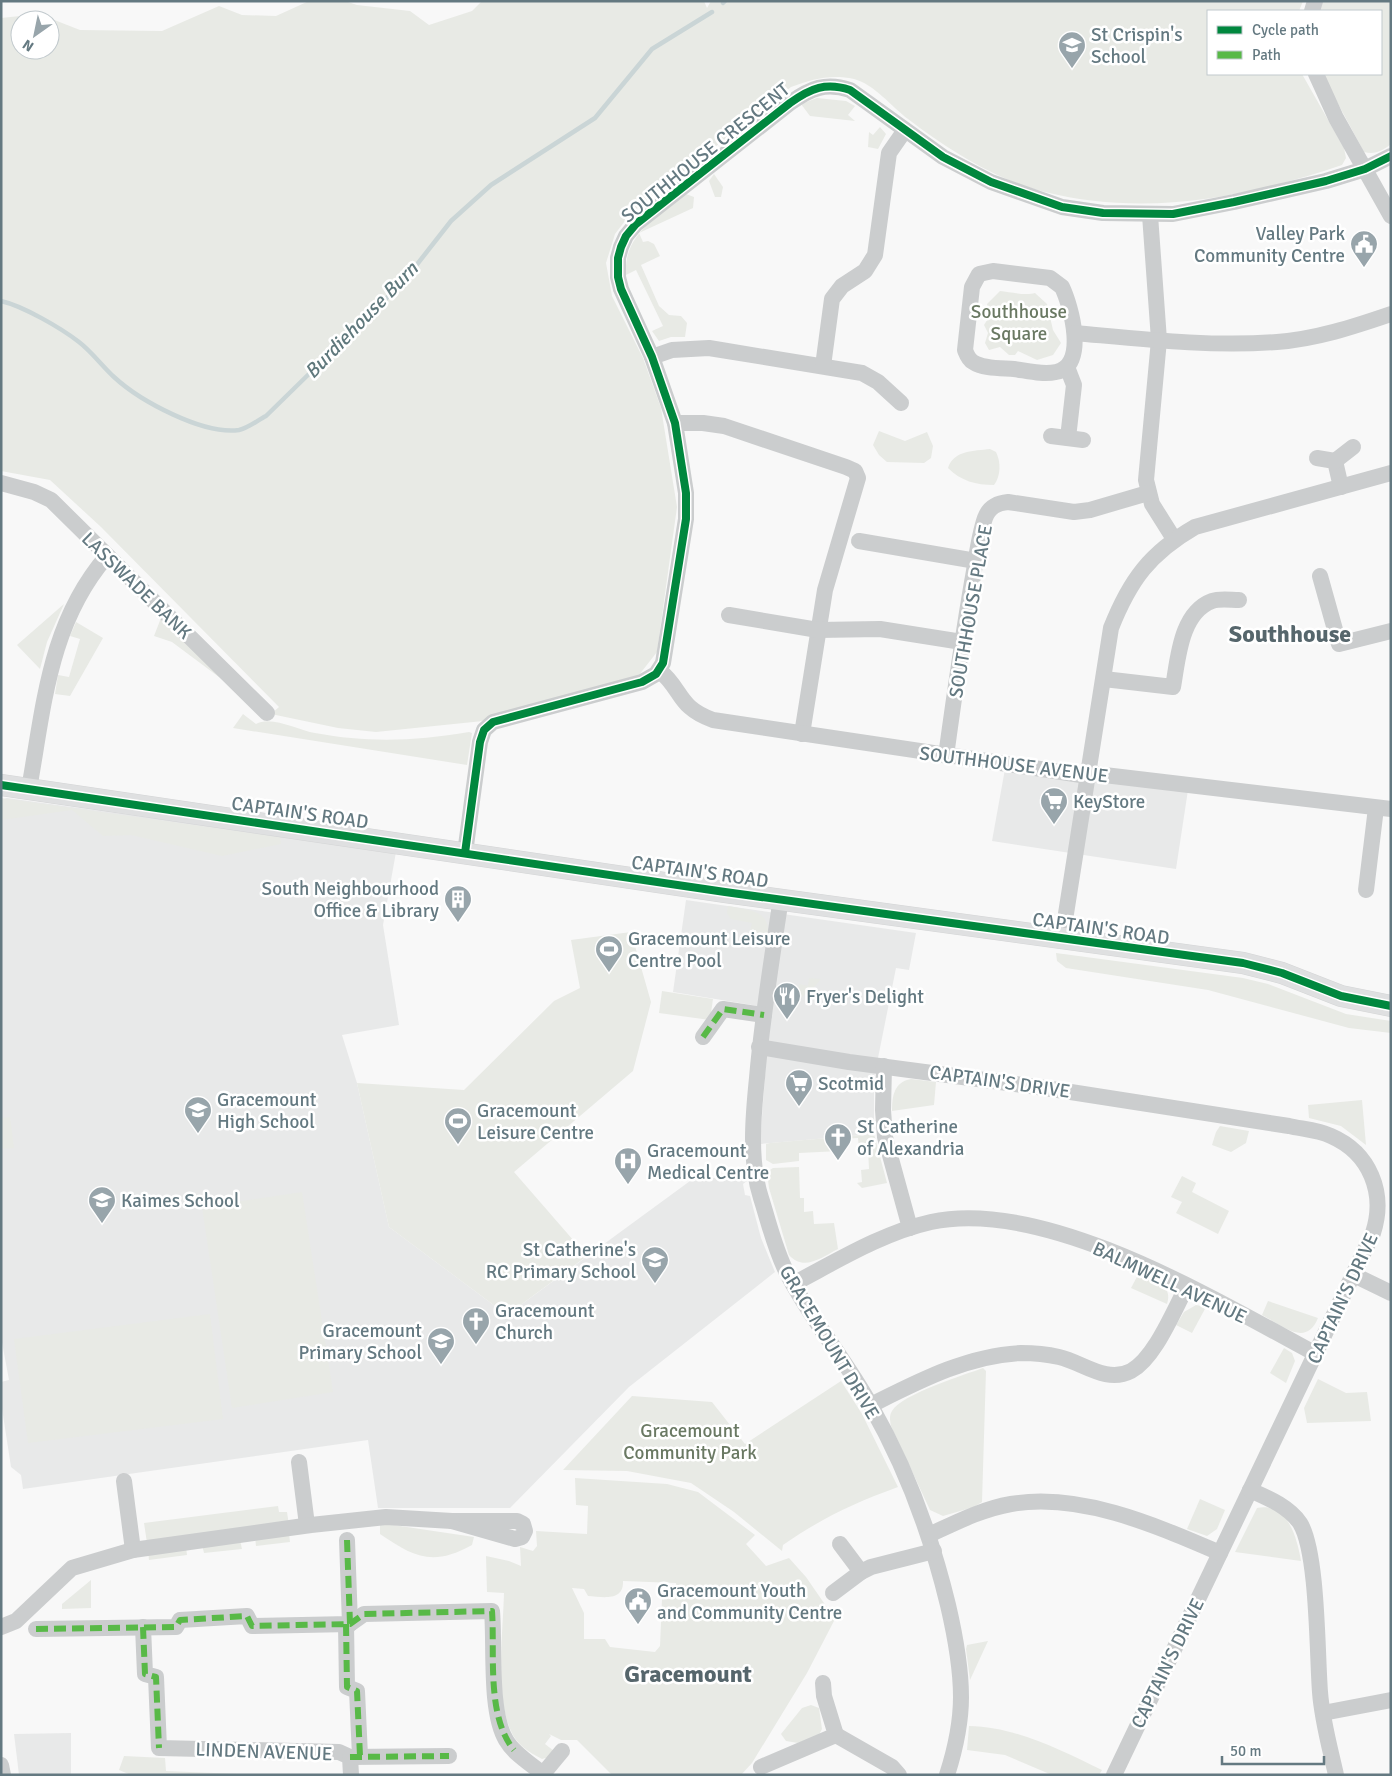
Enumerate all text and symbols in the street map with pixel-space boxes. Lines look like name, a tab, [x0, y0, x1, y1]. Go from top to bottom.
north arrow	[10, 10, 60, 60]
legend	[1207, 10, 1382, 75]
text: Cycle path	[1252, 21, 1319, 39]
place label: St Crispin's School	[1091, 23, 1182, 69]
school or university icon: St Crispin's School	[1057, 30, 1087, 69]
text: N	[19, 36, 37, 55]
text: Path	[1252, 46, 1281, 64]
street label: SOUTHHOUSE CRESCENT	[616, 77, 795, 228]
place label: Valley Park Community Centre	[1194, 222, 1345, 268]
public building icon: Valley Park Community Centre	[1349, 229, 1379, 268]
water label: Burdiehouse Burn	[299, 256, 424, 384]
park label: Southhouse Square	[971, 300, 1067, 346]
street label: SOUTHHOUSE PLACE	[944, 523, 998, 700]
street label: LASSWADE BANK	[76, 527, 197, 645]
district label: Southhouse	[1229, 619, 1351, 649]
street label: SOUTHHOUSE AVENUE	[918, 741, 1110, 788]
supermarket icon: KeyStore	[1039, 786, 1069, 825]
place label: KeyStore	[1073, 790, 1145, 814]
street label: CAPTAIN'S ROAD	[230, 791, 370, 834]
street label: CAPTAIN'S ROAD	[630, 850, 770, 893]
place label: South Neighbourhood Office & Library	[262, 877, 439, 923]
building icon: South Neighbourhood Office & Library	[443, 884, 473, 923]
street label: CAPTAIN'S ROAD	[1031, 907, 1171, 950]
place label: Gracemount Leisure Centre Pool	[628, 927, 791, 973]
sports icon: Gracemount Leisure Centre Pool	[594, 934, 624, 973]
restaurant icon: Fryer's Delight	[772, 981, 802, 1020]
place label: Fryer's Delight	[806, 985, 924, 1009]
street label: CAPTAIN'S DRIVE	[928, 1060, 1072, 1104]
supermarket icon: Scotmid	[784, 1068, 814, 1107]
place label: Scotmid	[818, 1072, 884, 1096]
place label: Gracemount High School	[217, 1088, 317, 1134]
school or university icon: Gracemount High School	[183, 1095, 213, 1134]
place label: Gracemount Leisure Centre	[477, 1099, 594, 1145]
sports icon: Gracemount Leisure Centre	[443, 1106, 473, 1145]
place label: St Catherine of Alexandria	[857, 1115, 964, 1161]
church icon: St Catherine of Alexandria	[823, 1122, 853, 1161]
place label: Gracemount Medical Centre	[647, 1139, 769, 1185]
hospital icon: Gracemount Medical Centre	[613, 1146, 643, 1185]
school or university icon: Kaimes School	[87, 1185, 117, 1224]
place label: Kaimes School	[121, 1189, 239, 1213]
street label: CAPTAIN'S DRIVE	[1302, 1229, 1384, 1368]
street label: BALMWELL AVENUE	[1089, 1237, 1250, 1329]
place label: St Catherine's RC Primary School	[486, 1238, 636, 1284]
school or university icon: St Catherine's RC Primary School	[640, 1245, 670, 1284]
street label: GRACEMOUNT DRIVE	[774, 1261, 885, 1424]
place label: Gracemount Church	[495, 1299, 595, 1345]
church icon: Gracemount Church	[461, 1306, 491, 1345]
place label: Gracemount Primary School	[299, 1319, 422, 1365]
school or university icon: Gracemount Primary School	[426, 1326, 456, 1365]
park label: Gracemount Community Park	[623, 1419, 757, 1465]
place label: Gracemount Youth and Community Centre	[657, 1579, 842, 1625]
public building icon: Gracemount Youth and Community Centre	[623, 1586, 653, 1625]
street label: CAPTAIN'S DRIVE	[1126, 1594, 1210, 1732]
district label: Gracemount	[624, 1659, 752, 1689]
scale bar	[1222, 1734, 1324, 1766]
street label: LINDEN AVENUE	[195, 1738, 333, 1766]
text: 50 m	[1230, 1742, 1261, 1760]

